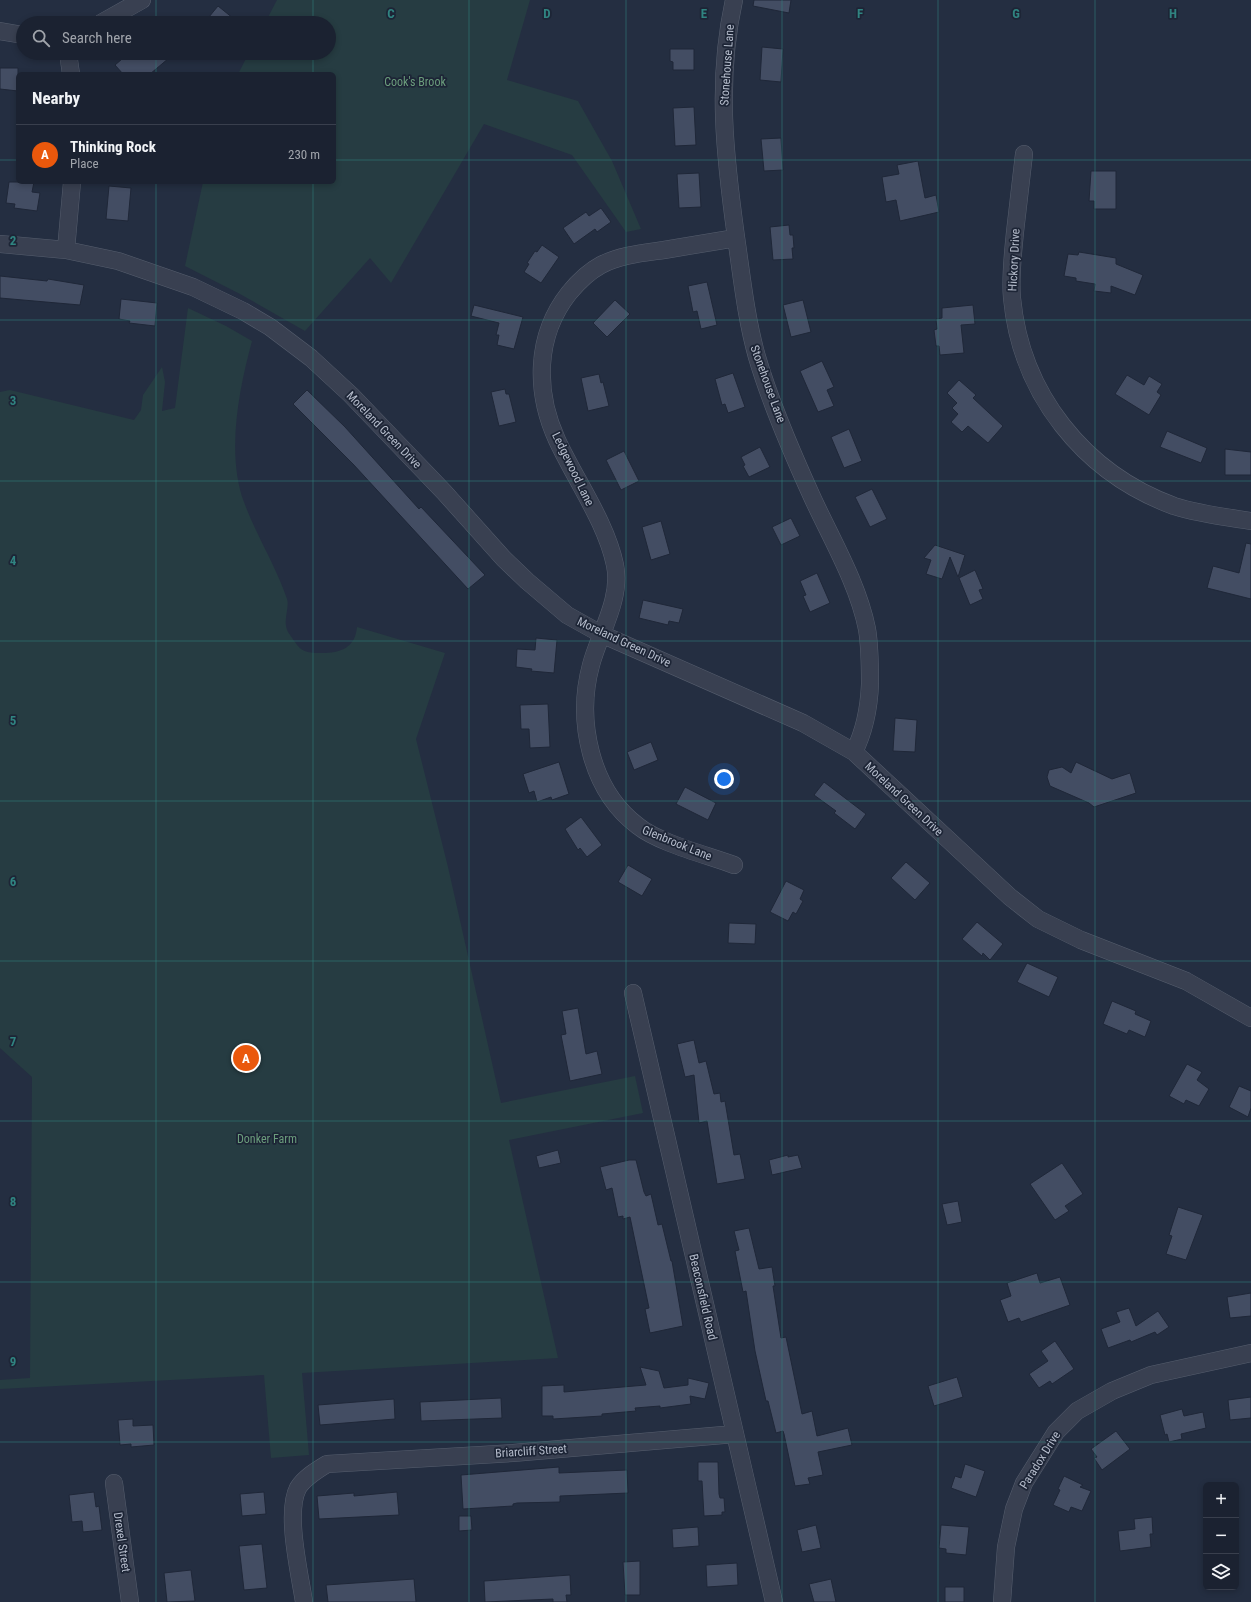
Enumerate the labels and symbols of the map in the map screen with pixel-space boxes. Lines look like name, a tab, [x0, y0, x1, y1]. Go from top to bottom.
text: C	[387, 6, 395, 21]
text: D	[543, 6, 551, 21]
text: E	[701, 6, 708, 21]
text: F	[857, 6, 863, 21]
text: G	[1012, 6, 1020, 21]
text: H	[1169, 6, 1177, 21]
street label: Stonehouse Lane	[717, 23, 737, 106]
park label: Cook's Brook	[384, 75, 446, 89]
street label: Hickory Drive	[1005, 228, 1023, 292]
text: 2	[10, 233, 17, 248]
street label: Stonehouse Lane	[747, 343, 789, 425]
street label: Moreland Green Drive	[344, 389, 425, 472]
text: 3	[10, 393, 16, 408]
street label: Ledgewood Lane	[549, 430, 597, 508]
text: 4	[10, 553, 17, 568]
street label: Moreland Green Drive	[575, 614, 673, 670]
text: 5	[10, 713, 17, 728]
street label: Moreland Green Drive	[862, 759, 946, 839]
your location	[714, 769, 734, 789]
street label: Glenbrook Lane	[640, 823, 714, 863]
text: 6	[10, 874, 17, 889]
text: 7	[10, 1034, 17, 1049]
pin: A	[233, 1043, 259, 1073]
park label: Donker Farm	[237, 1132, 297, 1146]
text: 8	[10, 1194, 16, 1209]
street label: Beaconsfield Road	[686, 1253, 720, 1341]
text: 9	[10, 1354, 16, 1369]
street label: Paradox Drive	[1017, 1428, 1063, 1491]
street label: Briarcliff Street	[495, 1441, 568, 1460]
street label: Drexel Street	[111, 1511, 133, 1573]

